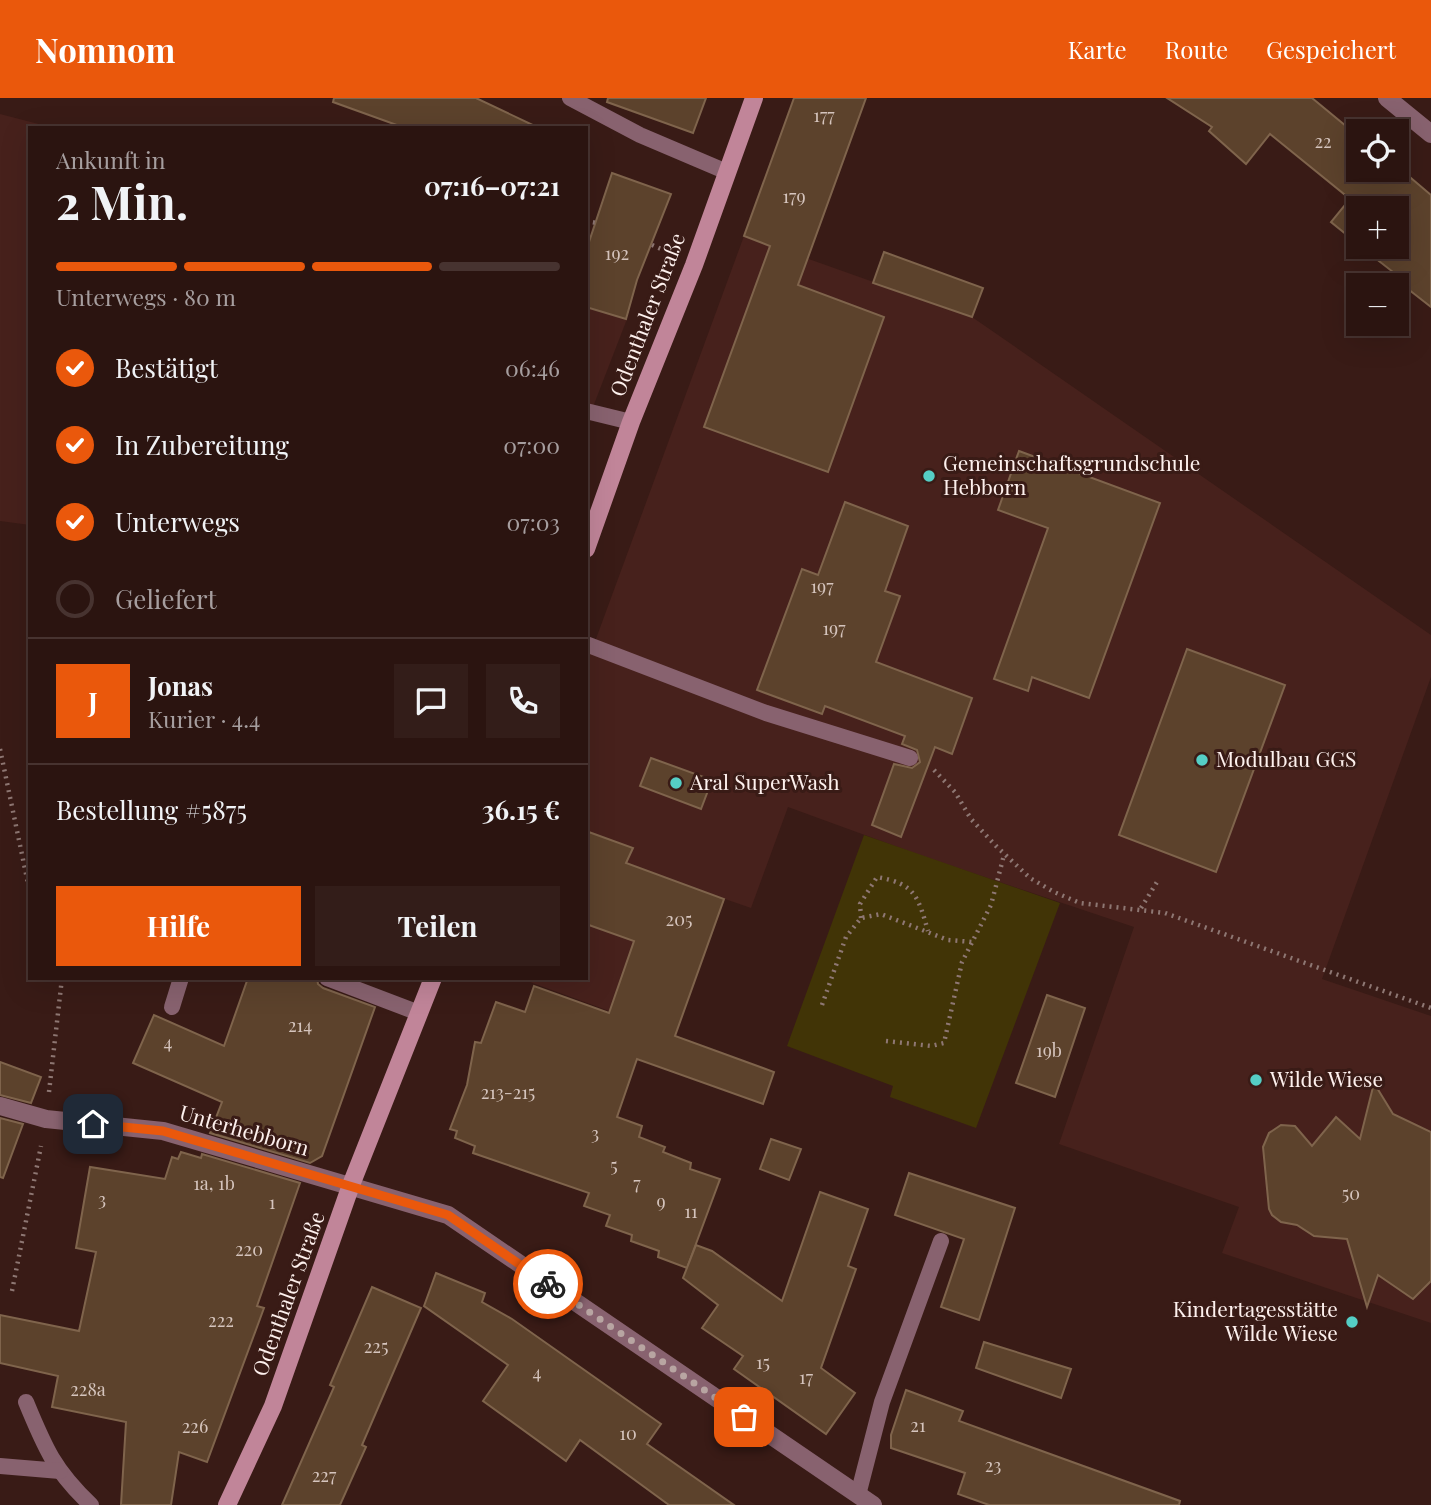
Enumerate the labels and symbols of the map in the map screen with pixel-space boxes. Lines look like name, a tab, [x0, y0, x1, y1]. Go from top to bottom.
house number: 177	[813, 103, 835, 127]
house number: 22	[1314, 129, 1332, 153]
house number: 179	[782, 184, 806, 208]
street label: Odenthaler Straße	[602, 228, 690, 400]
house number: 192	[605, 241, 629, 265]
place label: Gemeinschaftsgrundschule Hebborn	[943, 448, 1200, 500]
marker: Gemeinschaftsgrundschule Hebborn	[921, 468, 937, 484]
house number: 197	[810, 574, 834, 598]
house number: 197	[822, 616, 846, 640]
place label: Modulbau GGS	[1216, 744, 1356, 772]
marker: Modulbau GGS	[1194, 752, 1210, 768]
place label: Aral SuperWash	[689, 767, 840, 795]
marker: Aral SuperWash	[668, 775, 684, 791]
house number: 205	[666, 907, 692, 931]
house number: 214	[288, 1013, 312, 1037]
house number: 4	[164, 1030, 173, 1054]
house number: 19b	[1036, 1038, 1062, 1062]
place label: Wilde Wiese	[1269, 1064, 1383, 1092]
marker: Wilde Wiese	[1248, 1072, 1264, 1088]
house number: 213-215	[481, 1080, 535, 1104]
pin	[63, 1094, 123, 1154]
street label: Unterhebborn	[177, 1097, 313, 1161]
house number: 3	[591, 1121, 599, 1145]
house number: 5	[610, 1153, 618, 1177]
house number: 1a, 1b	[193, 1171, 235, 1195]
house number: 7	[633, 1171, 641, 1195]
house number: 50	[1342, 1181, 1360, 1205]
house number: 3	[98, 1187, 106, 1211]
house number: 9	[656, 1189, 666, 1213]
house number: 1	[269, 1190, 276, 1214]
house number: 11	[684, 1199, 698, 1223]
street label: Odenthaler Straße	[244, 1207, 330, 1379]
house number: 220	[235, 1237, 263, 1261]
courier	[513, 1249, 583, 1319]
place label: Kindertagesstätte Wilde Wiese	[1173, 1294, 1338, 1346]
house number: 222	[208, 1308, 234, 1332]
marker: Kindertagesstätte Wilde Wiese	[1344, 1314, 1360, 1330]
house number: 225	[364, 1334, 388, 1358]
house number: 15	[756, 1350, 770, 1374]
house number: 4	[533, 1360, 542, 1384]
house number: 17	[799, 1365, 814, 1389]
house number: 228a	[70, 1377, 106, 1401]
pin	[714, 1387, 774, 1447]
house number: 21	[910, 1413, 926, 1437]
house number: 226	[182, 1414, 208, 1438]
house number: 10	[619, 1421, 637, 1445]
house number: 23	[985, 1453, 1001, 1477]
house number: 227	[312, 1463, 337, 1487]

